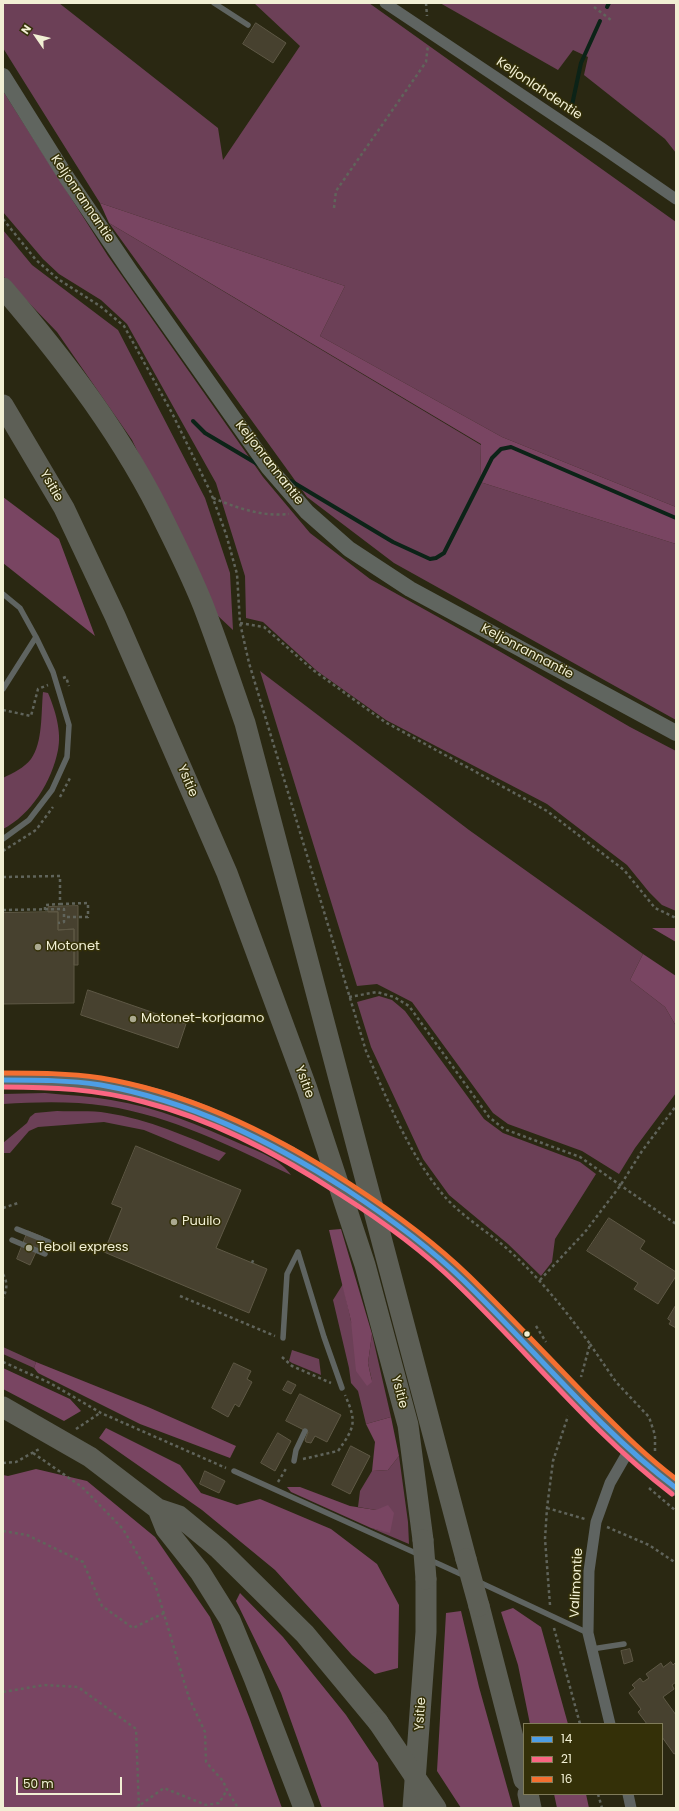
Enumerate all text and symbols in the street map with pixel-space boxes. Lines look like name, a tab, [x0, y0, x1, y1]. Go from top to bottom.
north arrow	[16, 16, 56, 56]
text: N	[17, 21, 35, 37]
street label: Keljonlahdentie	[493, 54, 585, 124]
street label: Keljonrannantie	[47, 152, 117, 246]
street label: Keljonrannantie	[231, 418, 307, 508]
street label: Ysitie	[36, 468, 66, 504]
street label: Keljonrannantie	[478, 621, 576, 683]
street label: Ysitie	[173, 763, 201, 799]
place label: Motonet	[46, 939, 100, 955]
marker: Motonet	[33, 942, 43, 952]
place label: Motonet-korjaamo	[141, 1011, 264, 1027]
marker: Motonet-korjaamo	[128, 1014, 138, 1024]
street label: Ysitie	[291, 1064, 317, 1100]
place label: Puuilo	[182, 1214, 221, 1230]
marker: Puuilo	[169, 1217, 179, 1227]
place label: Teboil express	[37, 1240, 129, 1256]
marker: Teboil express	[24, 1243, 34, 1253]
unlabelled marker	[522, 1329, 532, 1339]
street label: Ysitie	[387, 1374, 411, 1410]
street label: Valimontie	[567, 1548, 587, 1618]
street label: Ysitie	[412, 1697, 430, 1731]
legend	[523, 1723, 663, 1795]
text: 14	[561, 1730, 572, 1747]
text: 21	[561, 1750, 572, 1767]
scale bar	[18, 1769, 124, 1795]
text: 16	[561, 1770, 572, 1787]
text: 50 m	[23, 1775, 54, 1792]

